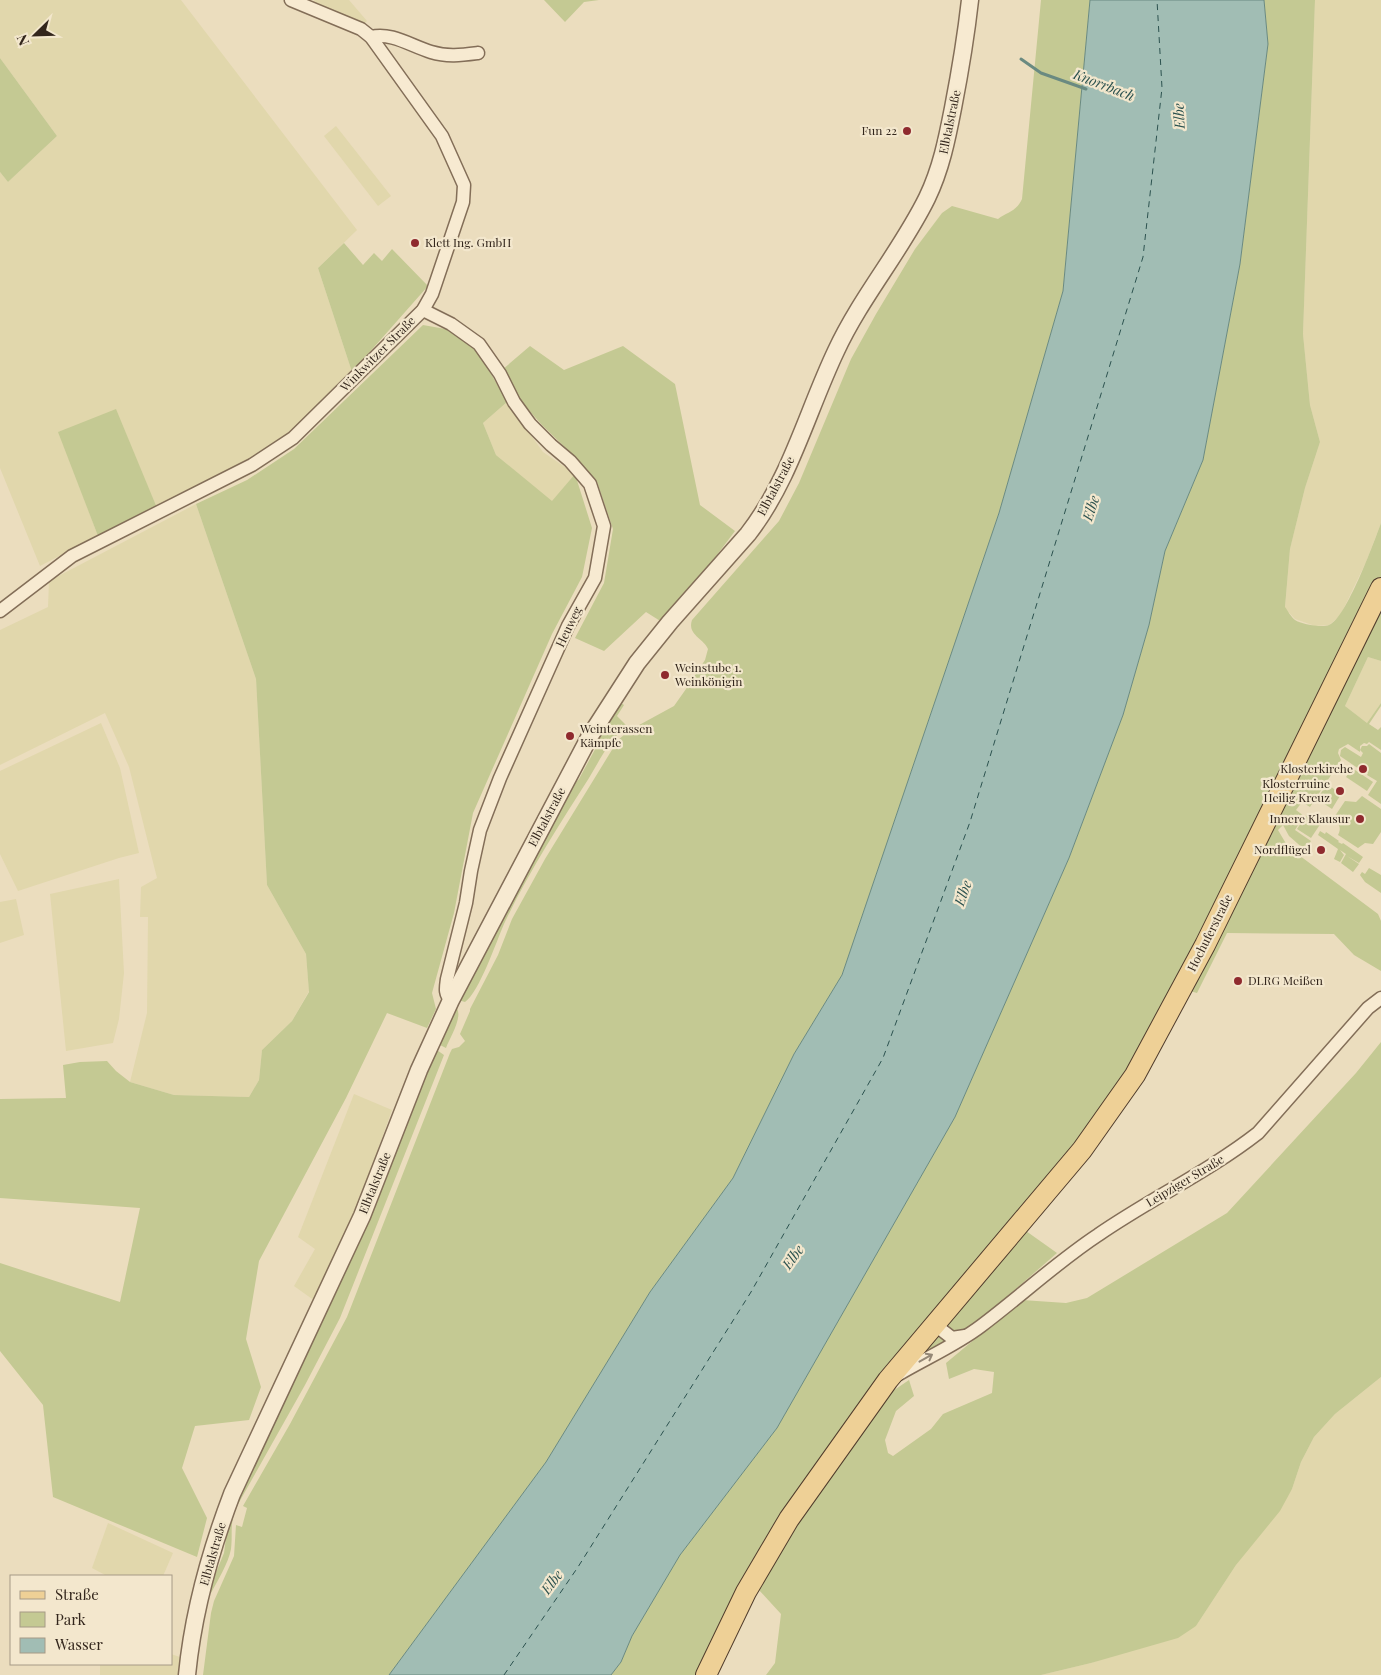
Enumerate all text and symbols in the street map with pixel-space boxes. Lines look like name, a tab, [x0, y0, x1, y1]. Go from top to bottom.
north arrow	[10, 10, 60, 60]
text: N	[12, 32, 33, 49]
water label: Knorrbach	[1070, 64, 1137, 105]
street label: Elbtalstraße	[934, 88, 964, 155]
water label: Elbe	[1168, 103, 1189, 130]
place label: Fun 22	[862, 122, 897, 138]
marker: Fun 22	[901, 125, 913, 137]
place label: Klett Ing. GmbH	[425, 234, 511, 250]
marker: Klett Ing. GmbH	[409, 237, 421, 249]
street label: Winkwitzer Straße	[336, 312, 418, 395]
street label: Elbtalstraße	[753, 453, 797, 518]
water label: Elbe	[1077, 493, 1103, 524]
street label: Heuweg	[551, 603, 585, 650]
place label: Weinstube 1. Weinkönigin	[674, 659, 742, 689]
marker: Weinstube 1. Weinkönigin	[659, 669, 671, 681]
place label: Weinterassen Kämpfe	[579, 720, 652, 750]
marker: Weinterassen Kämpfe	[564, 730, 576, 742]
place label: Klosterkirche	[1280, 760, 1353, 776]
marker: Klosterkirche	[1357, 763, 1369, 775]
place label: Klosterruine Heilig Kreuz	[1262, 775, 1330, 805]
street label: Elbtalstraße	[524, 784, 568, 849]
marker: Klosterruine Heilig Kreuz	[1334, 785, 1346, 797]
place label: Innere Klausur	[1269, 810, 1351, 826]
marker: Innere Klausur	[1354, 813, 1366, 825]
place label: Nordflügel	[1254, 841, 1312, 857]
marker: Nordflügel	[1315, 844, 1327, 856]
water label: Elbe	[949, 878, 976, 909]
street label: Hochuferstraße	[1183, 891, 1235, 974]
place label: DLRG Meißen	[1248, 972, 1323, 988]
marker: DLRG Meißen	[1232, 975, 1244, 987]
street label: Elbtalstraße	[354, 1149, 394, 1216]
street label: Leipziger Straße	[1143, 1151, 1226, 1210]
water label: Elbe	[777, 1241, 808, 1273]
one-way arrow	[919, 1353, 934, 1363]
street label: Elbtalstraße	[195, 1520, 229, 1587]
water label: Elbe	[536, 1566, 567, 1598]
legend	[10, 1575, 172, 1665]
text: Straße	[55, 1584, 99, 1604]
text: Park	[55, 1609, 87, 1629]
text: Wasser	[54, 1634, 103, 1654]

